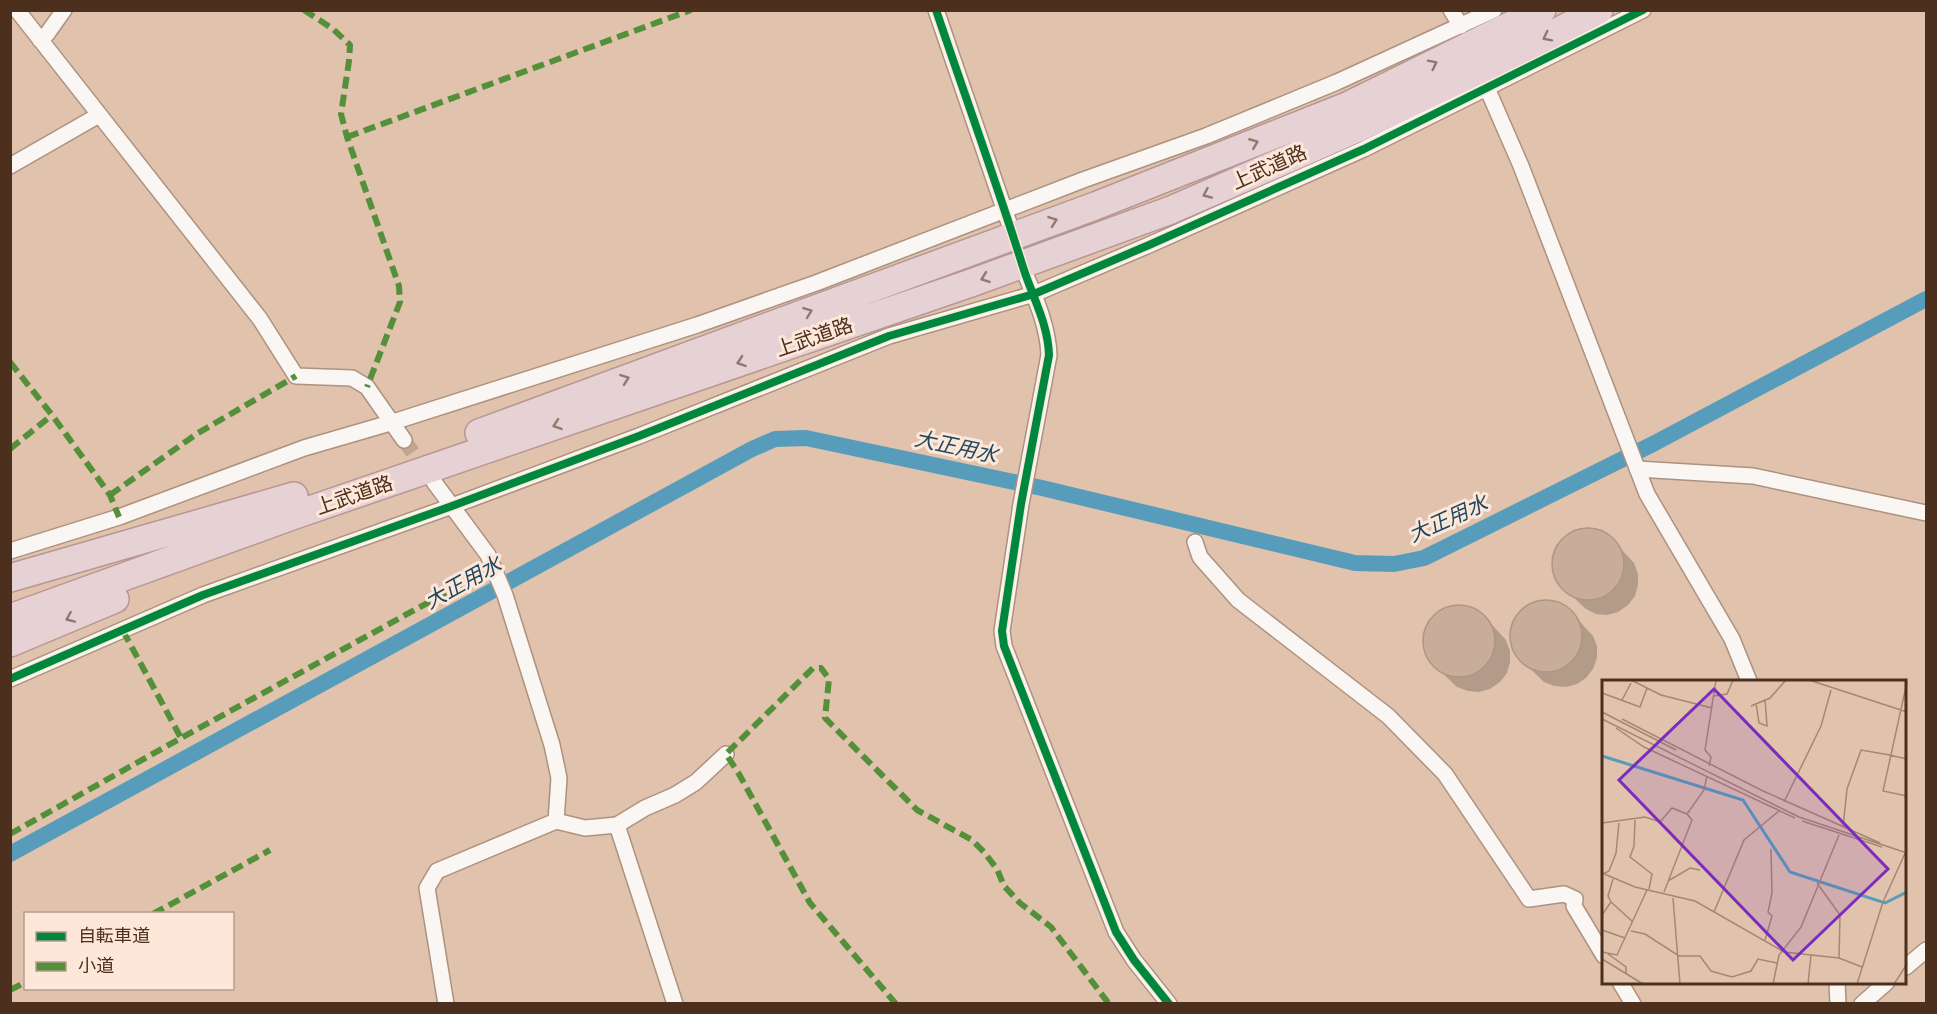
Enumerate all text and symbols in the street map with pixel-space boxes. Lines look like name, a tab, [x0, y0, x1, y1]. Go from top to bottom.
one-way arrow	[1543, 30, 1553, 41]
one-way arrow	[1426, 60, 1437, 71]
one-way arrow	[1249, 137, 1259, 150]
street label: 上武道路	[1227, 138, 1311, 195]
one-way arrow	[1202, 187, 1213, 199]
one-way arrow	[1047, 216, 1058, 229]
one-way arrow	[980, 271, 991, 283]
one-way arrow	[802, 306, 813, 319]
street label: 上武道路	[772, 311, 856, 362]
one-way arrow	[736, 355, 747, 368]
one-way arrow	[619, 374, 630, 387]
one-way arrow	[552, 418, 562, 431]
water label: 大正用水	[912, 424, 1002, 469]
street label: 上武道路	[312, 469, 396, 520]
water label: 大正用水	[1404, 487, 1493, 548]
water label: 大正用水	[419, 549, 508, 615]
one-way arrow	[66, 610, 77, 622]
inset map	[1602, 680, 1907, 984]
legend	[24, 912, 234, 990]
text: 自転車道	[78, 924, 150, 947]
text: 小道	[78, 954, 114, 977]

